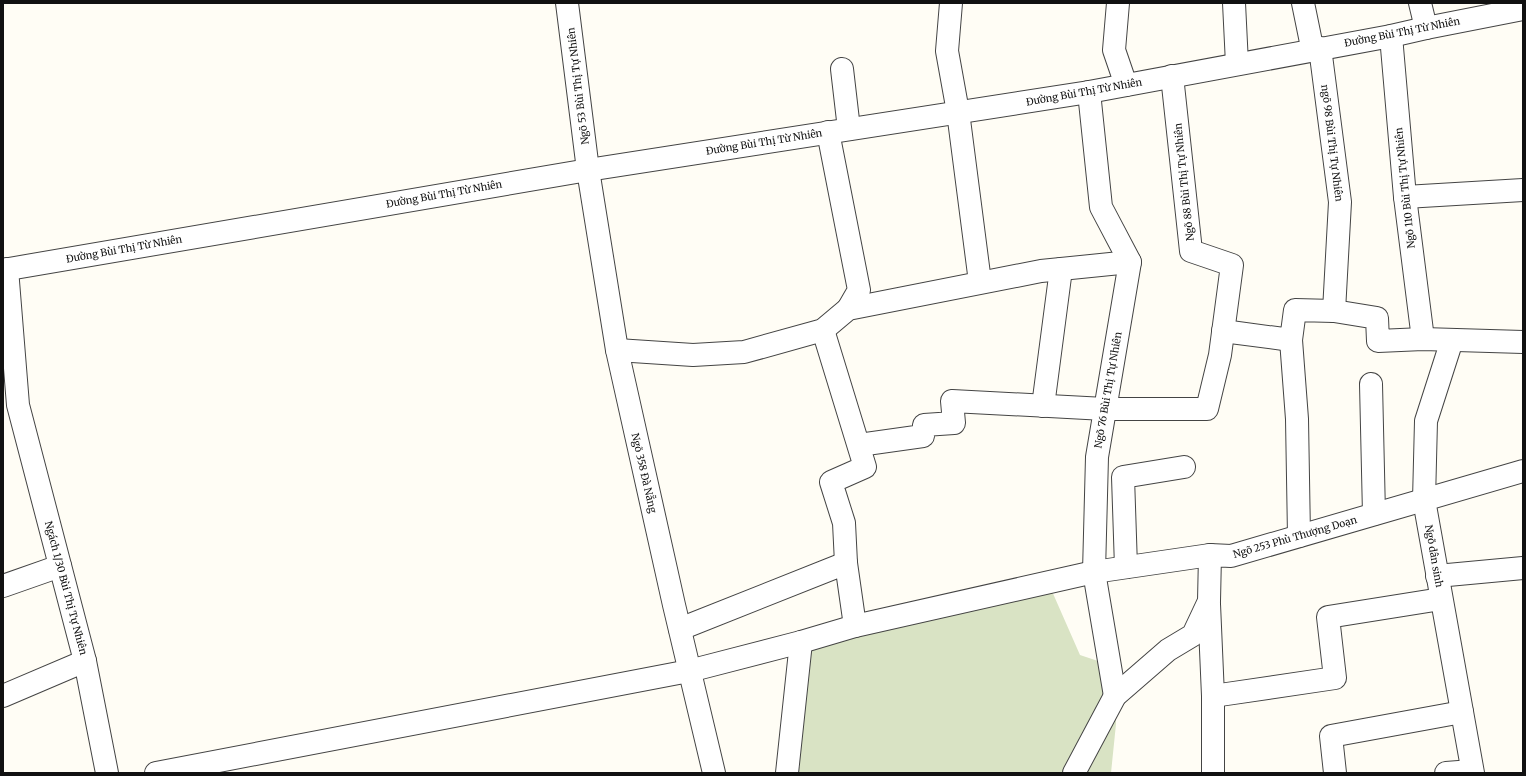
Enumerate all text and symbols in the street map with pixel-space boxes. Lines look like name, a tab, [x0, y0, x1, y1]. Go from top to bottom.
street label: Đường Bùi Thị Từ Nhiên	[1343, 14, 1461, 50]
street label: Ngõ 53 Bùi Thị Tự Nhiên	[564, 26, 592, 145]
street label: Đường Bùi Thị Từ Nhiên	[1025, 75, 1143, 109]
street label: ngõ 98 Bùi Thị Tự Nhiên	[1318, 84, 1346, 203]
street label: Ngõ 88 Bùi Thị Tự Nhiên	[1171, 122, 1197, 242]
street label: Đường Bùi Thị Từ Nhiên	[705, 126, 823, 158]
street label: Ngõ 110 Bùi Thị Tự Nhiên	[1392, 127, 1418, 249]
street label: Đường Bùi Thị Từ Nhiên	[385, 177, 503, 211]
street label: Đường Bùi Thị Từ Nhiên	[65, 232, 183, 266]
street label: Ngõ 76 Bùi Thị Tự Nhiên	[1091, 330, 1125, 449]
street label: Ngõ 358 Đà Nẵng	[628, 432, 660, 514]
street label: Ngõ 253 Phù Thượng Doạn	[1232, 513, 1359, 561]
street label: Ngách 1/30 Bùi Thị Tự Nhiên	[42, 520, 90, 657]
street label: Ngõ dân sinh	[1422, 524, 1446, 589]

